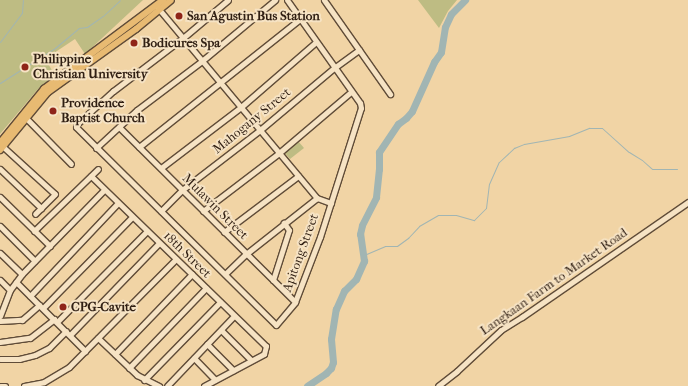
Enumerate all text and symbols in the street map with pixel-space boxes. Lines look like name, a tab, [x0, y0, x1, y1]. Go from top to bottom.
place label: San Agustin Bus Station	[187, 8, 320, 24]
marker: San Agustin Bus Station	[174, 11, 184, 21]
place label: Bodicures Spa	[142, 35, 220, 51]
marker: Bodicures Spa	[129, 38, 139, 48]
place label: Philippine Christian University	[33, 52, 148, 83]
marker: Philippine Christian University	[20, 62, 30, 72]
street label: Mahogany Street	[210, 85, 294, 157]
place label: Providence Baptist Church	[61, 96, 145, 127]
marker: Providence Baptist Church	[48, 106, 58, 116]
street label: Mulawin Street	[179, 171, 251, 243]
street label: Apitong Street	[280, 212, 322, 294]
street label: Langkaan Farm to Market Road	[477, 225, 631, 339]
street label: 18th Street	[160, 228, 214, 282]
place label: CPG-Cavite	[71, 299, 136, 315]
marker: CPG-Cavite	[58, 302, 68, 312]

